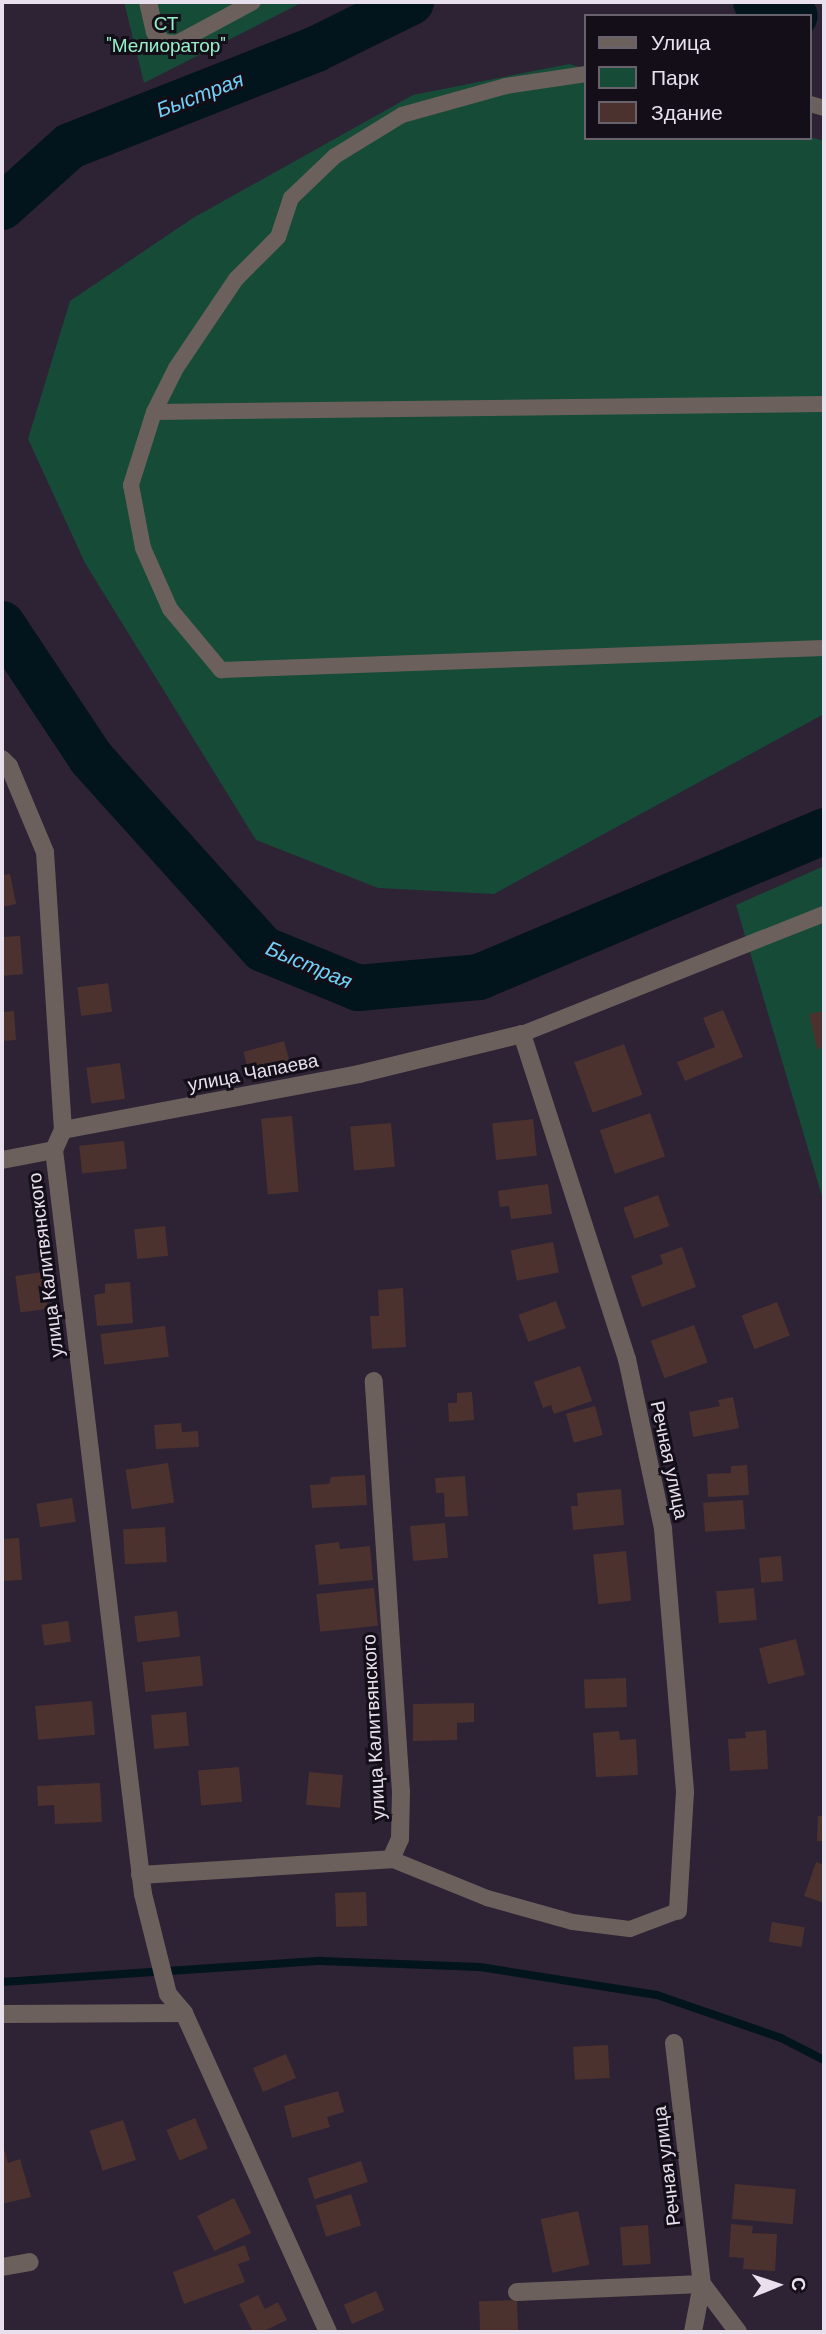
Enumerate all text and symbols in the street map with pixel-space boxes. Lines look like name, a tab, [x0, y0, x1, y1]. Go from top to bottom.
park label: СТ "Мелиоратор"	[106, 13, 226, 57]
legend	[584, 14, 812, 140]
text: Улица	[651, 29, 711, 57]
text: Парк	[651, 64, 699, 92]
water label: Быстрая	[153, 67, 247, 123]
text: Здание	[651, 99, 723, 127]
water label: Быстрая	[262, 936, 356, 994]
street label: улица Чапаева	[186, 1049, 320, 1097]
street label: улица Калитвянского	[23, 1171, 69, 1359]
street label: Речная улица	[645, 1399, 693, 1521]
street label: улица Калитвянского	[358, 1634, 390, 1820]
street label: Речная улица	[648, 2105, 686, 2227]
north arrow	[742, 2250, 812, 2320]
text: С	[786, 2277, 811, 2292]

